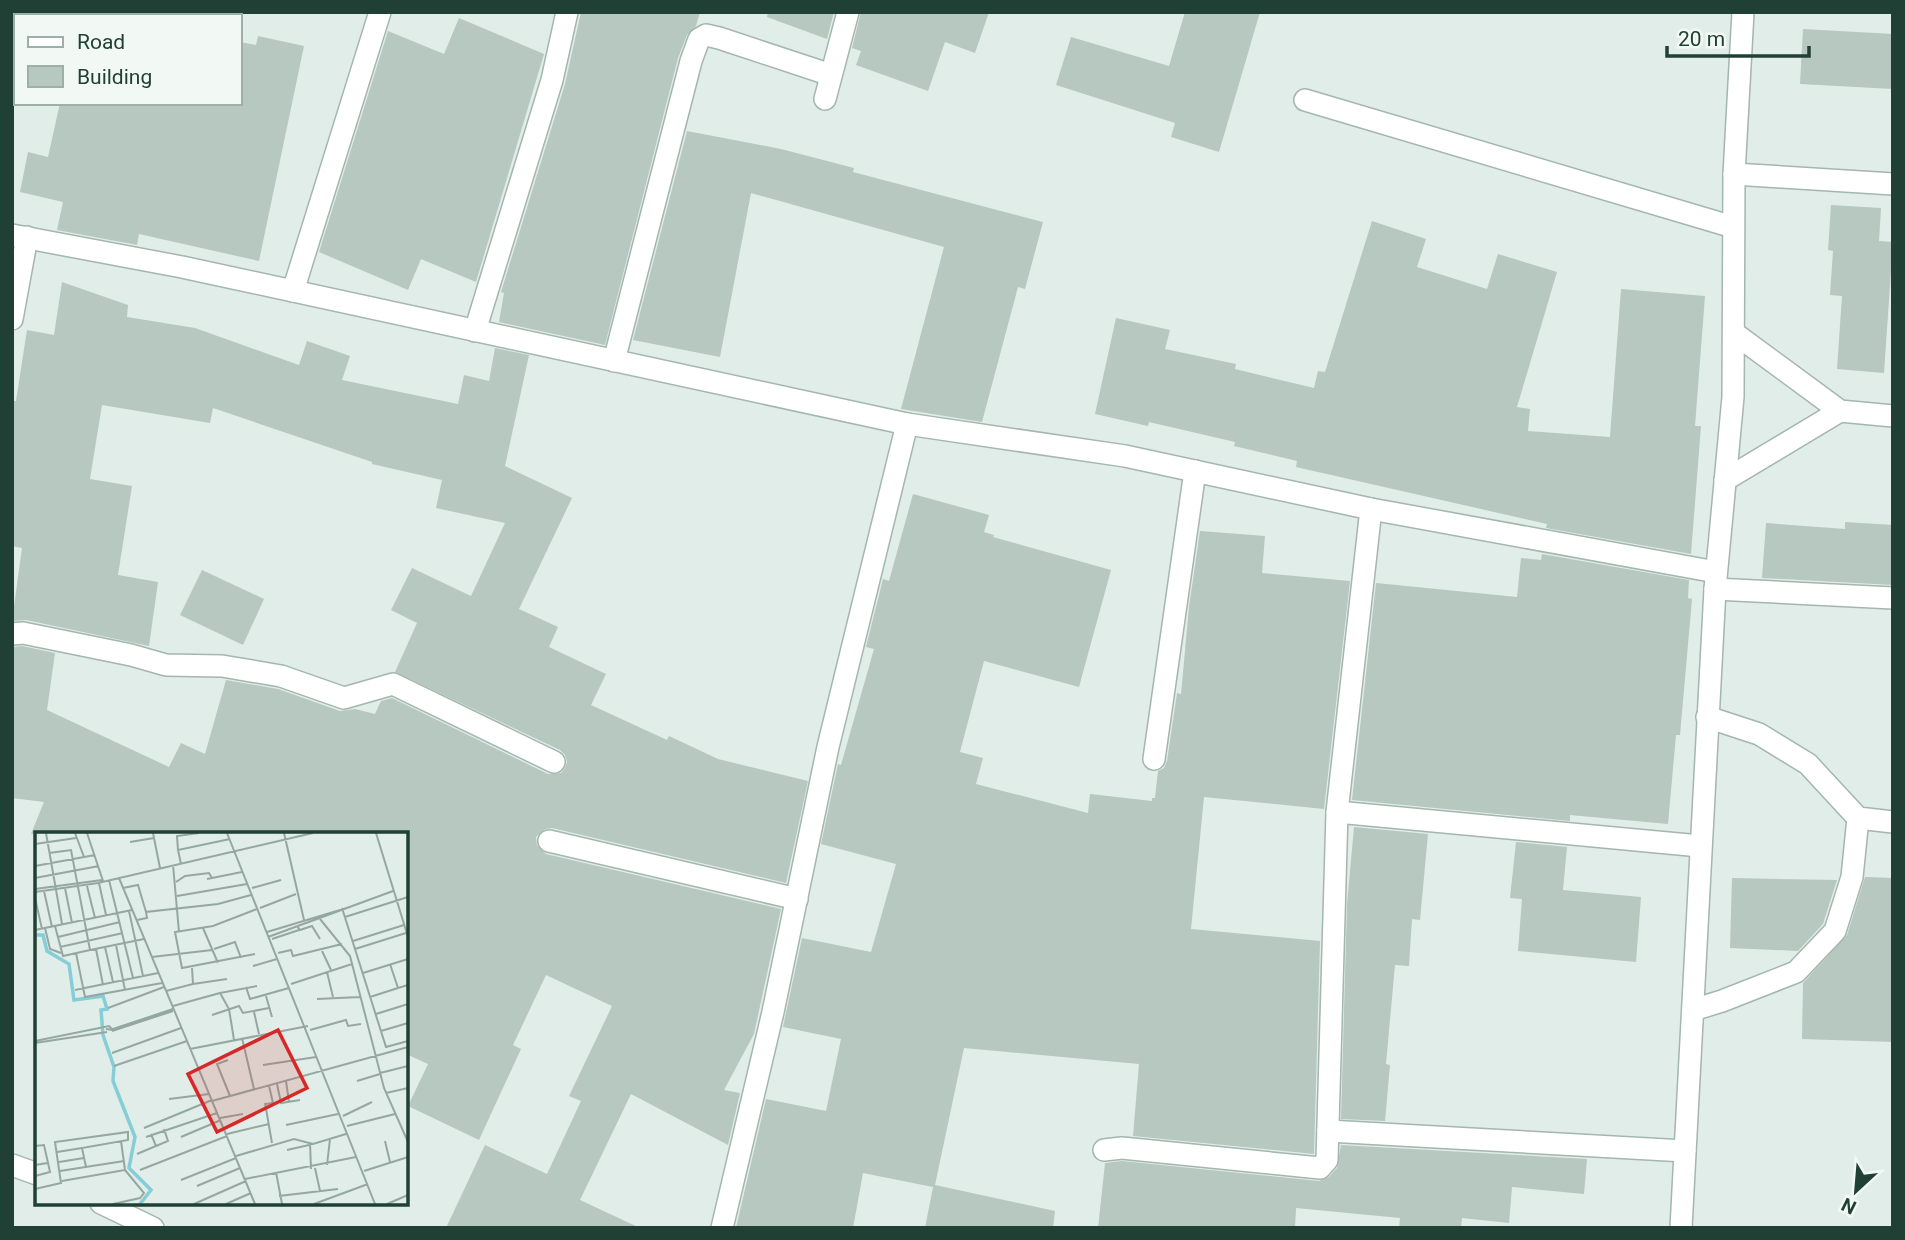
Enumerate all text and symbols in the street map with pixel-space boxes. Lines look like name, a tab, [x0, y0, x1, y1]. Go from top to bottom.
legend	[14, 14, 242, 105]
scale bar	[1667, 14, 1809, 58]
text: 20 m	[1678, 27, 1725, 51]
text: Road	[77, 30, 125, 54]
text: Building	[77, 65, 152, 89]
inset map	[35, 832, 408, 1205]
north arrow	[1821, 1156, 1891, 1226]
text: N	[1838, 1193, 1860, 1219]

